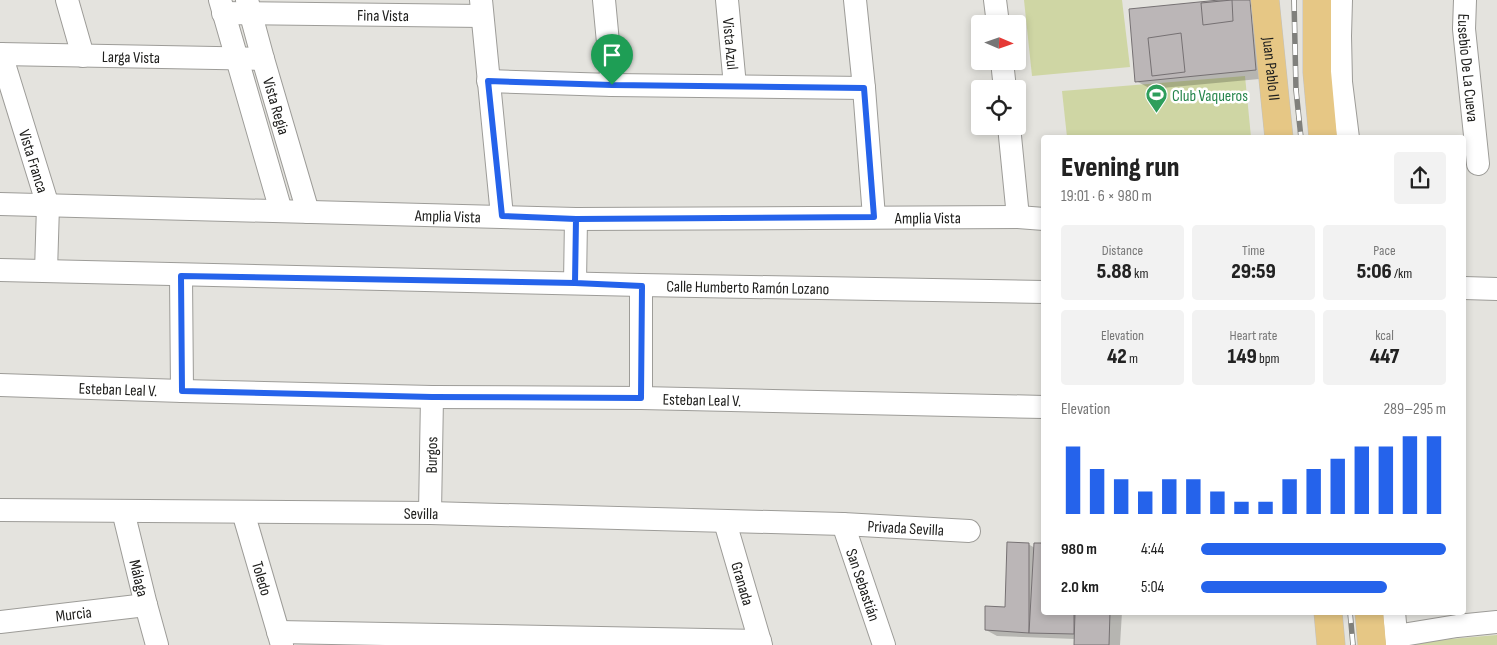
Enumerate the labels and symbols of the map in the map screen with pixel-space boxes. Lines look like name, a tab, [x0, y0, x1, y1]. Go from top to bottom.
street label: Fina Vista	[357, 7, 409, 26]
street label: Eusebio De La Cueva	[1453, 13, 1482, 123]
north arrow	[971, 15, 1026, 70]
street label: Vista Azul	[718, 17, 741, 71]
pin	[591, 34, 633, 85]
street label: Juan Pablo II	[1258, 35, 1283, 101]
street label: Larga Vista	[102, 48, 160, 68]
street label: Vista Regia	[258, 75, 293, 137]
sports icon: Club Vaqueros	[1144, 83, 1168, 114]
place label: Club Vaqueros	[1172, 87, 1248, 106]
street label: Vista Franca	[14, 127, 51, 195]
street label: Amplia Vista	[414, 207, 481, 228]
street label: Amplia Vista	[894, 209, 961, 229]
street label: Calle Humberto Ramón Lozano	[666, 277, 829, 299]
street label: Esteban Leal V.	[78, 380, 157, 401]
street label: Esteban Leal V.	[662, 390, 741, 411]
street label: Burgos	[423, 436, 442, 474]
street label: Sevilla	[404, 505, 438, 524]
street label: Privada Sevilla	[867, 517, 944, 541]
street label: San Sebastián	[841, 546, 883, 624]
street label: Málaga	[124, 558, 152, 599]
street label: Toledo	[247, 559, 275, 598]
street label: Granada	[726, 560, 757, 608]
street label: Murcia	[55, 603, 93, 626]

